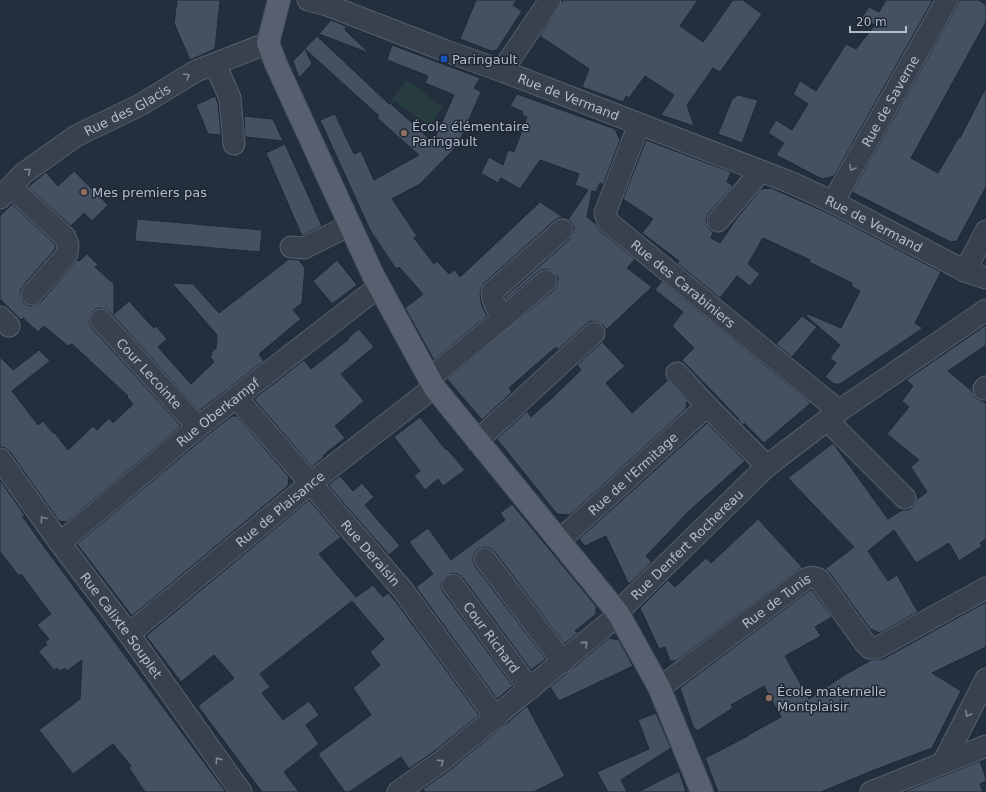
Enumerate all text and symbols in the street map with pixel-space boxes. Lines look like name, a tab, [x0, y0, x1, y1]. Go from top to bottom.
scale bar	[850, 8, 906, 34]
text: 20 m	[856, 15, 887, 29]
place label: Paringault	[452, 52, 518, 67]
street label: Rue de Saverne	[859, 53, 922, 150]
marker: Paringault	[439, 54, 449, 64]
street label: Rue de Vermand	[516, 71, 621, 123]
one-way arrow	[183, 74, 190, 81]
street label: Rue des Glacis	[82, 81, 174, 139]
place label: École élémentaire Paringault	[412, 119, 529, 149]
marker: École élémentaire Paringault	[399, 128, 409, 138]
one-way arrow	[849, 164, 857, 171]
one-way arrow	[23, 168, 30, 175]
place label: Mes premiers pas	[92, 185, 207, 200]
marker: Mes premiers pas	[79, 187, 89, 197]
street label: Rue de Vermand	[823, 193, 925, 255]
street label: Rue des Carabiniers	[628, 237, 738, 331]
street label: Cour Lecointe	[113, 335, 185, 412]
street label: Rue Oberkampf	[174, 375, 263, 450]
street label: Rue de l'Ermitage	[586, 430, 681, 518]
street label: Rue de Plaisance	[233, 468, 328, 550]
street label: Rue Denfert Rochereau	[628, 487, 746, 603]
one-way arrow	[40, 516, 48, 523]
street label: Rue Deraisin	[338, 517, 403, 589]
street label: Rue Calixte Souplet	[77, 570, 165, 681]
street label: Rue de Tunis	[739, 571, 813, 631]
street label: Cour Richard	[460, 599, 522, 676]
one-way arrow	[580, 641, 587, 648]
place label: École maternelle Montplaisir	[777, 684, 886, 714]
marker: École maternelle Montplaisir	[764, 693, 774, 703]
one-way arrow	[965, 710, 973, 717]
one-way arrow	[215, 757, 223, 764]
one-way arrow	[437, 759, 444, 767]

